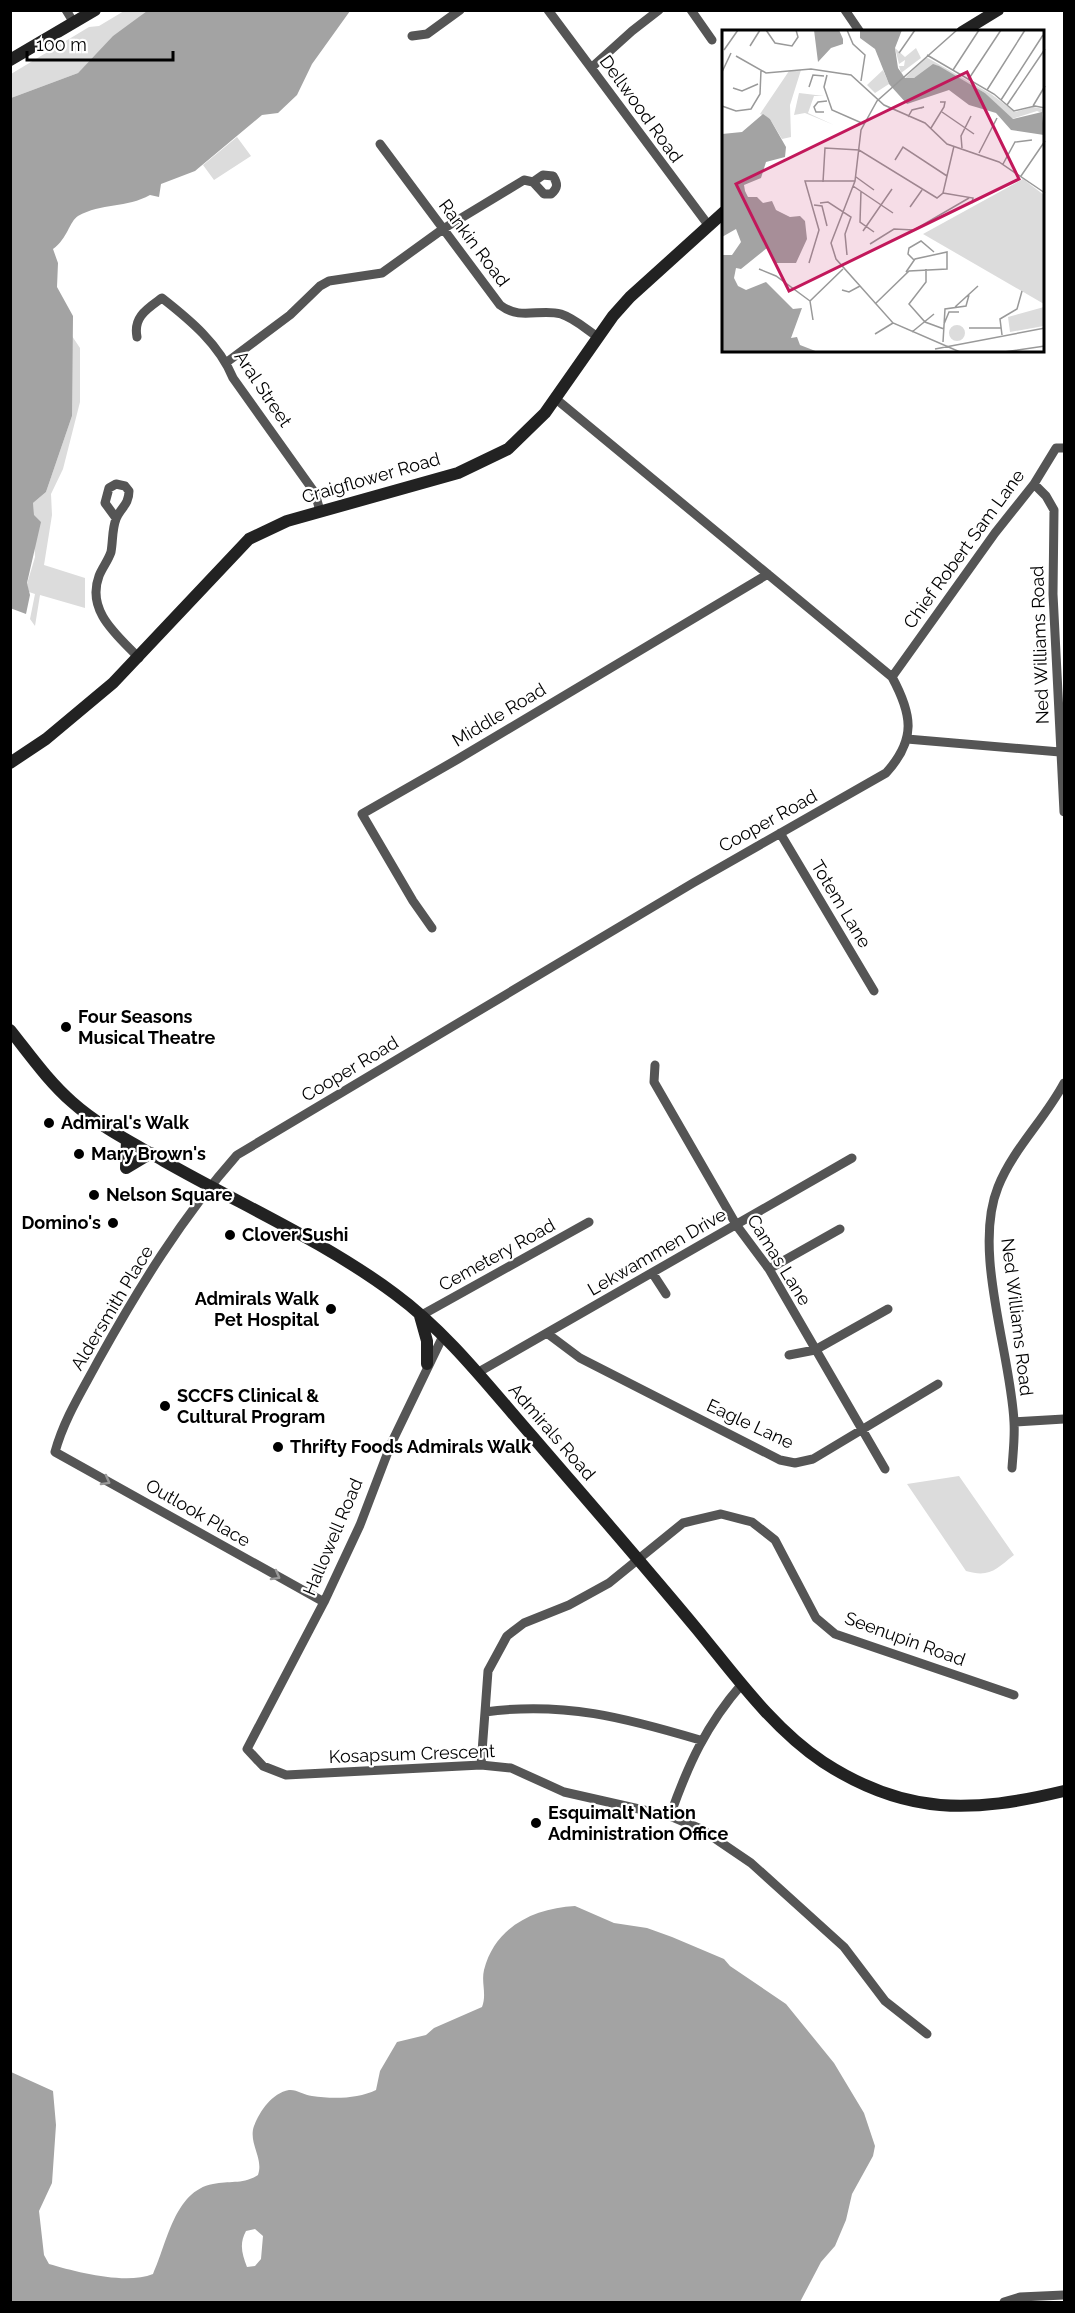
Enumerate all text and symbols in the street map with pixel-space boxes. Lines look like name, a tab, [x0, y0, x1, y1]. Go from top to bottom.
scale bar	[27, 24, 172, 62]
inset map	[722, 30, 1045, 352]
text: 100 m	[36, 34, 87, 55]
street label: Dellwood Road	[595, 51, 687, 167]
street label: Rankin Road	[435, 195, 514, 290]
street label: Aral Street	[230, 347, 296, 431]
street label: Craigflower Road	[299, 448, 442, 507]
street label: Chief Robert Sam Lane	[899, 465, 1029, 632]
street label: Ned Williams Road	[1026, 565, 1053, 725]
street label: Middle Road	[448, 678, 549, 751]
street label: Cooper Road	[715, 785, 821, 856]
street label: Totem Lane	[807, 856, 876, 952]
place label: Four Seasons Musical Theatre	[78, 1006, 215, 1048]
marker: Four Seasons Musical Theatre	[59, 1020, 73, 1034]
street label: Cooper Road	[298, 1031, 402, 1106]
place label: Admiral's Walk	[61, 1112, 190, 1133]
marker: Admiral's Walk	[42, 1116, 56, 1130]
place label: Mary Brown's	[91, 1143, 206, 1164]
marker: Mary Brown's	[72, 1147, 86, 1161]
place label: Nelson Square	[106, 1184, 233, 1205]
marker: Nelson Square	[87, 1188, 101, 1202]
street label: Lekwammen Drive	[584, 1203, 730, 1300]
street label: Camas Lane	[743, 1210, 816, 1309]
place label: Domino's	[21, 1212, 101, 1233]
street label: Cemetery Road	[435, 1214, 559, 1295]
marker: Domino's	[106, 1216, 120, 1230]
place label: Clover Sushi	[242, 1224, 348, 1245]
marker: Clover Sushi	[223, 1228, 237, 1242]
street label: Ned Williams Road	[997, 1237, 1038, 1397]
street label: Aldersmith Place	[66, 1241, 157, 1374]
place label: Admirals Walk Pet Hospital	[195, 1288, 320, 1330]
marker: Admirals Walk Pet Hospital	[324, 1302, 338, 1316]
street label: Admirals Road	[505, 1379, 600, 1484]
place label: SCCFS Clinical & Cultural Program	[177, 1385, 325, 1427]
street label: Eagle Lane	[704, 1394, 797, 1453]
marker: SCCFS Clinical & Cultural Program	[158, 1399, 172, 1413]
place label: Thrifty Foods Admirals Walk	[290, 1436, 532, 1457]
marker: Thrifty Foods Admirals Walk	[271, 1440, 285, 1454]
one-way arrow	[100, 1474, 111, 1485]
street label: Outlook Place	[142, 1474, 255, 1551]
street label: Hallowell Road	[298, 1475, 367, 1598]
one-way arrow	[270, 1569, 281, 1580]
street label: Seenupin Road	[842, 1607, 968, 1670]
street label: Kosapsum Crescent	[329, 1740, 495, 1767]
place label: Esquimalt Nation Administration Office	[548, 1802, 728, 1844]
marker: Esquimalt Nation Administration Office	[529, 1816, 543, 1830]

